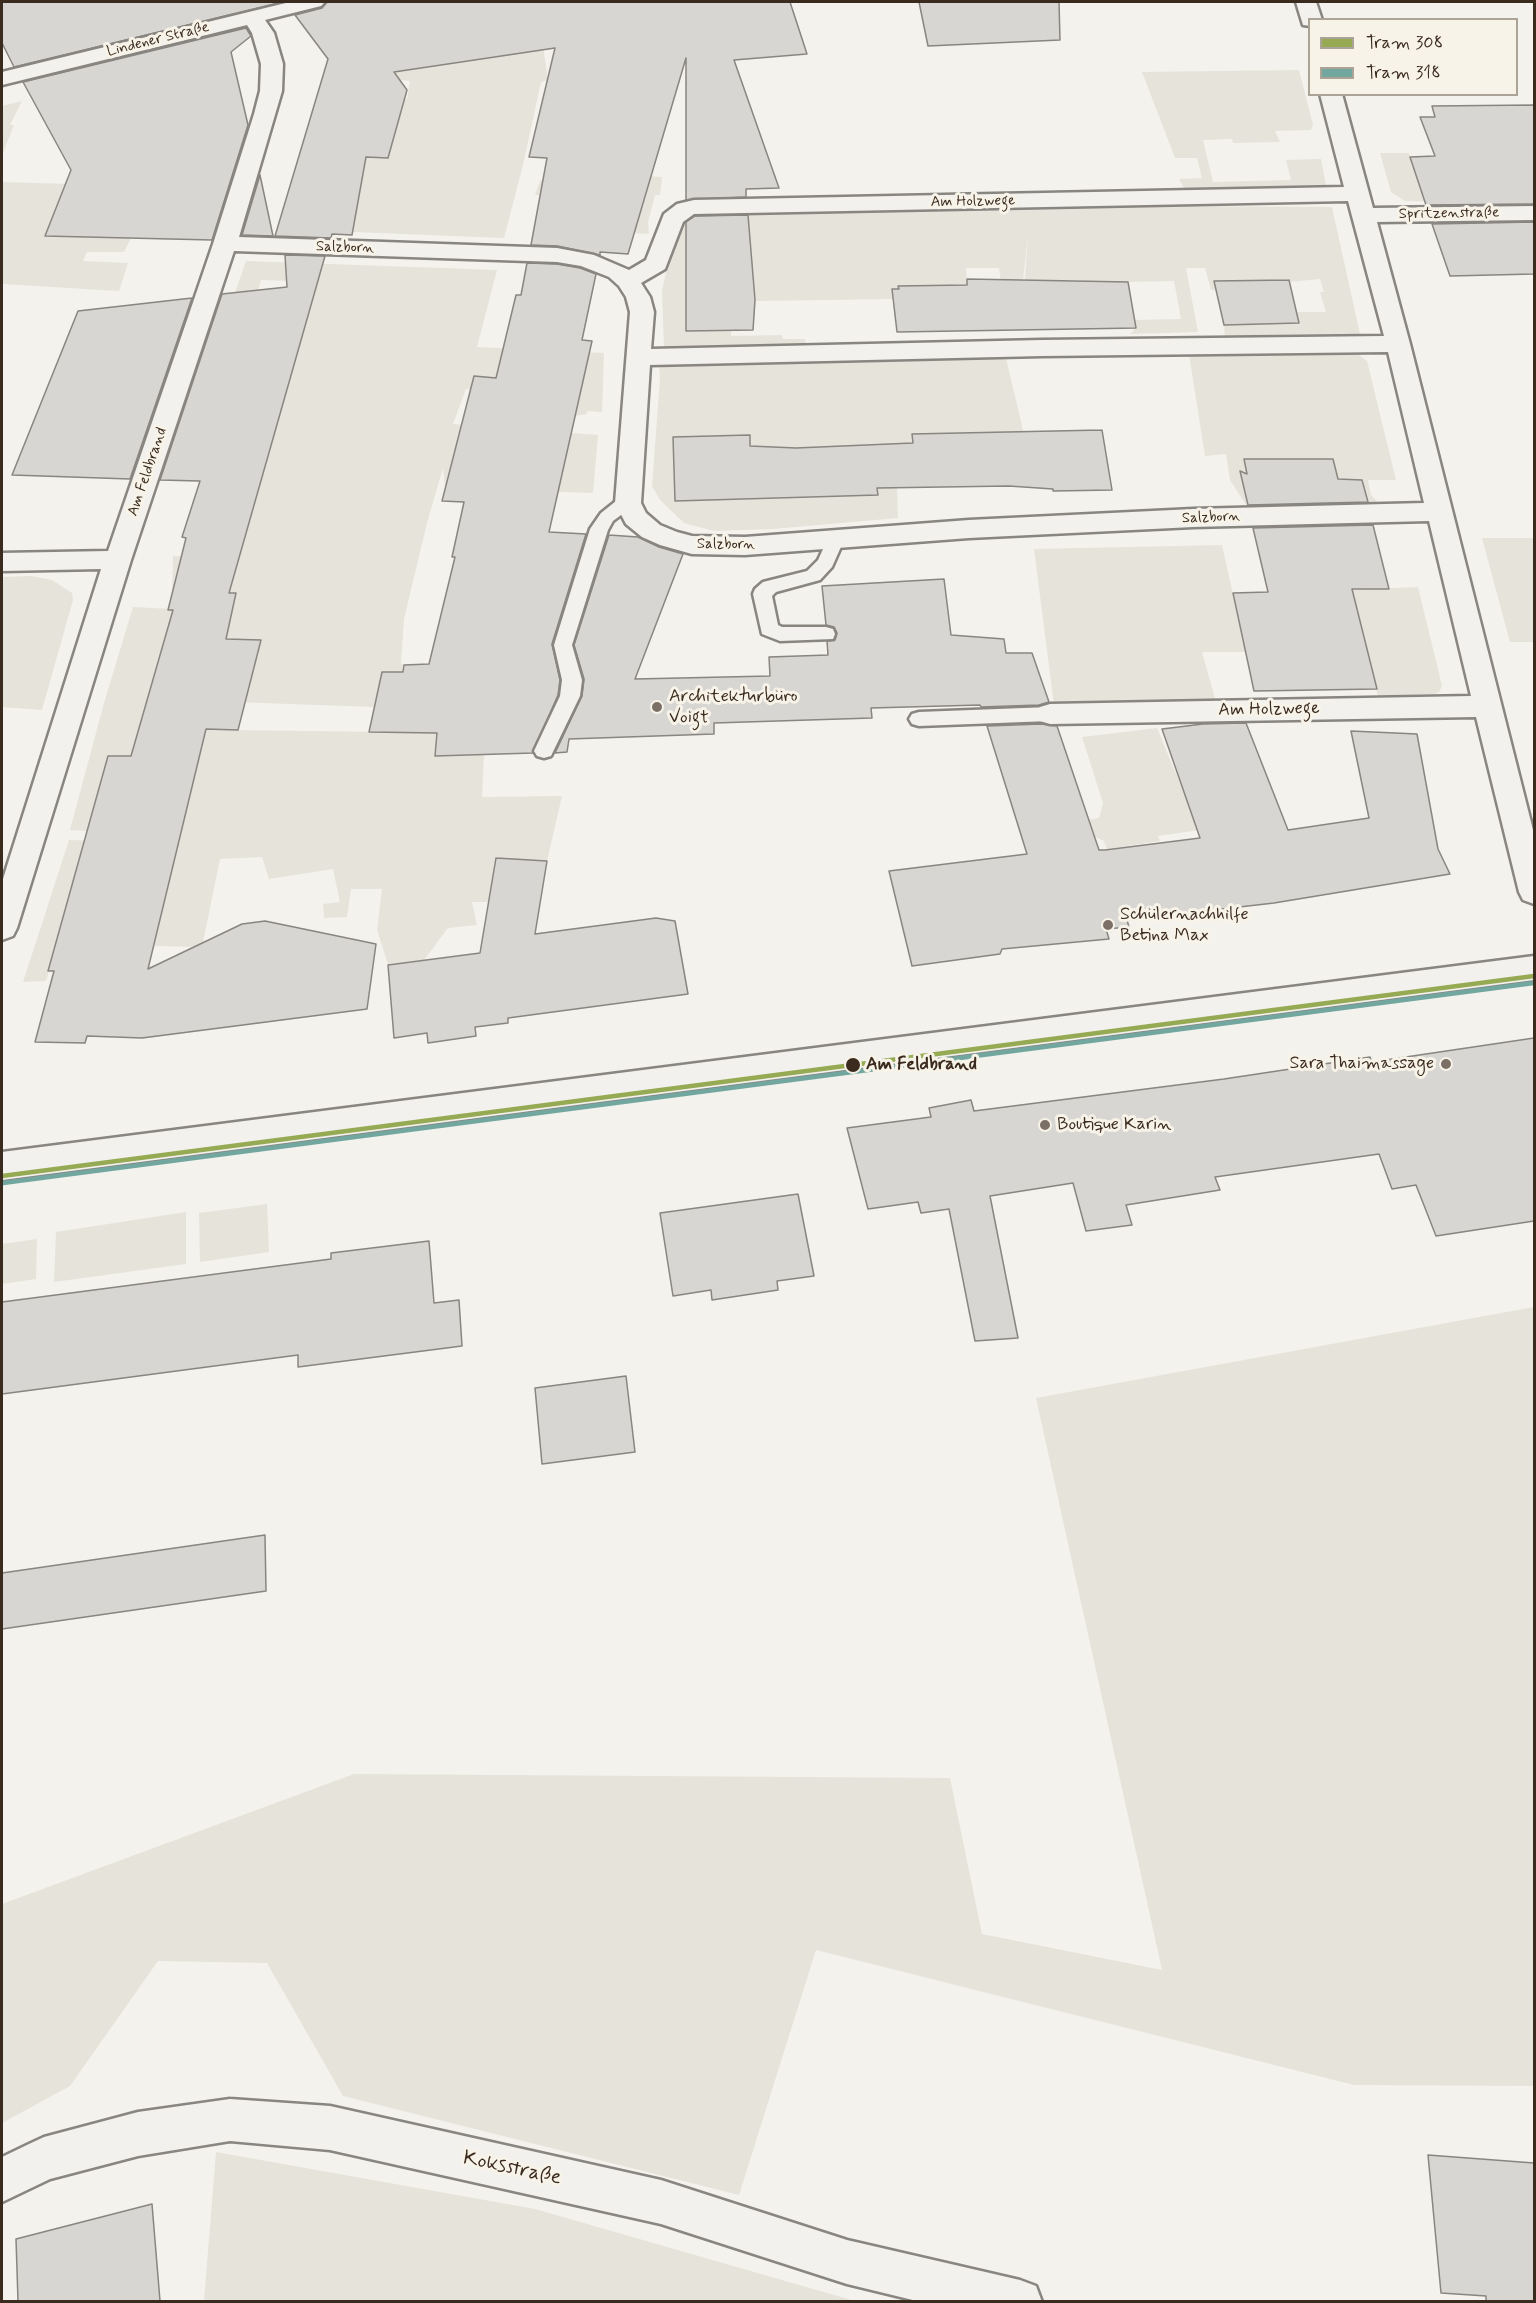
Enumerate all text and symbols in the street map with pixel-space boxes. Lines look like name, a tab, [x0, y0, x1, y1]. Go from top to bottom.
legend	[1308, 18, 1518, 96]
street label: Lindener Straße	[105, 19, 211, 61]
text: Tram 308	[1366, 31, 1443, 55]
text: Tram 318	[1366, 61, 1441, 85]
street label: Am Holzwege	[931, 192, 1015, 212]
street label: Spritzenstraße	[1398, 204, 1500, 224]
street label: Salzborn	[316, 238, 374, 258]
street label: Am Feldbrand	[124, 425, 172, 519]
street label: Salzborn	[1182, 508, 1240, 528]
street label: Salzborn	[697, 535, 755, 555]
place label: Architekturbüro Voigt	[669, 686, 798, 728]
street label: Am Holzwege	[1218, 698, 1320, 722]
marker: Architekturbüro Voigt	[650, 700, 664, 714]
place label: Schülernachhilfe Betina Max	[1120, 904, 1249, 946]
marker: Schülernachhilfe Betina Max	[1101, 918, 1115, 932]
place label: Sara Thaimassage	[1289, 1053, 1434, 1075]
place label: Am Feldbrand	[866, 1054, 977, 1076]
marker: Am Feldbrand	[844, 1056, 862, 1074]
marker: Sara Thaimassage	[1439, 1057, 1453, 1071]
place label: Boutique Karin	[1057, 1114, 1171, 1136]
marker: Boutique Karin	[1038, 1118, 1052, 1132]
street label: Koksstraße	[461, 2146, 563, 2192]

